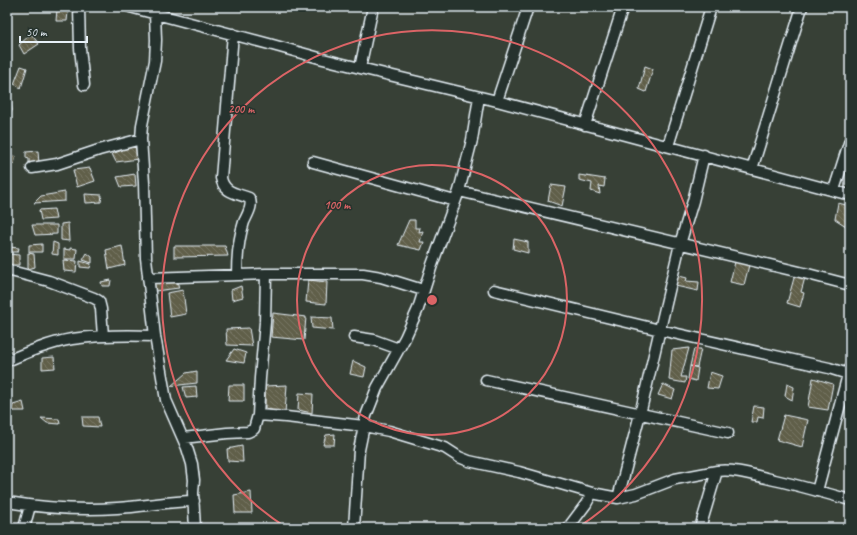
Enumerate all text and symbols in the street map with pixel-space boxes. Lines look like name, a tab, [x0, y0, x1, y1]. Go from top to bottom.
scale bar	[20, 18, 87, 44]
text: 50 m	[26, 24, 48, 40]
text: 200 m	[228, 101, 255, 117]
text: 100 m	[324, 197, 351, 213]
centre of rings	[425, 293, 439, 307]

